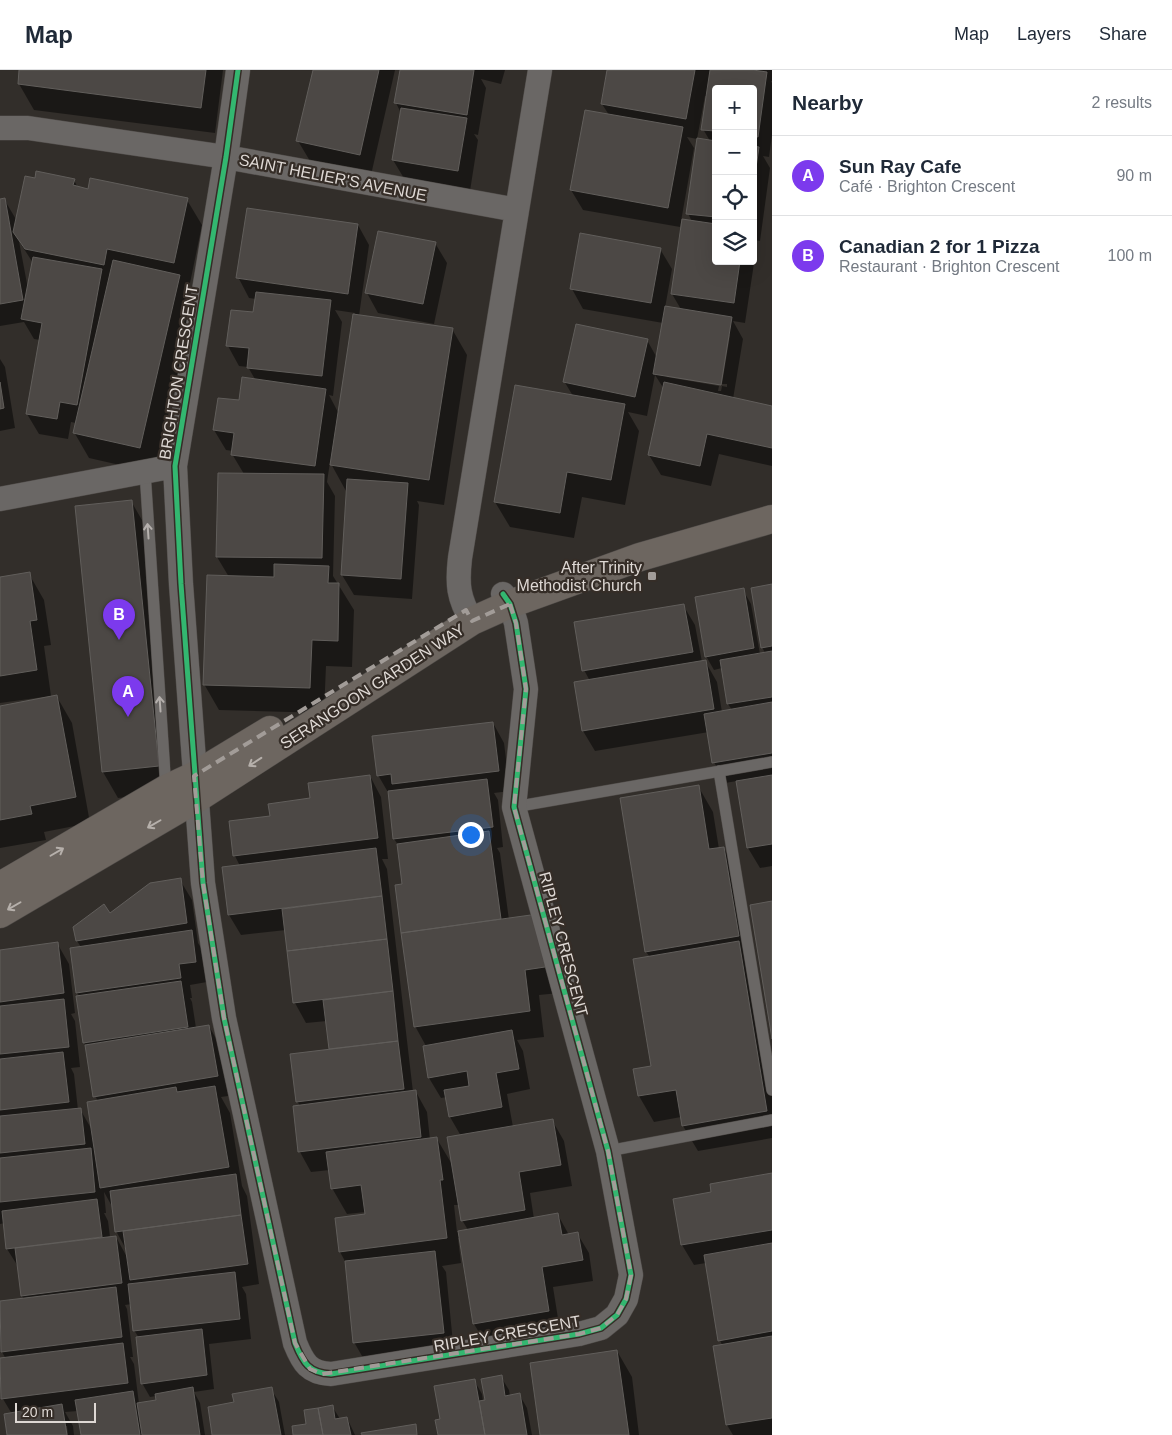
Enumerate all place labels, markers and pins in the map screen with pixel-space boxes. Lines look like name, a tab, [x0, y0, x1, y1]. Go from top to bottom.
place label: After Trinity Methodist Church	[517, 559, 642, 594]
marker: After Trinity Methodist Church	[646, 570, 658, 582]
pin: B	[103, 599, 135, 640]
pin: A	[112, 676, 144, 717]

